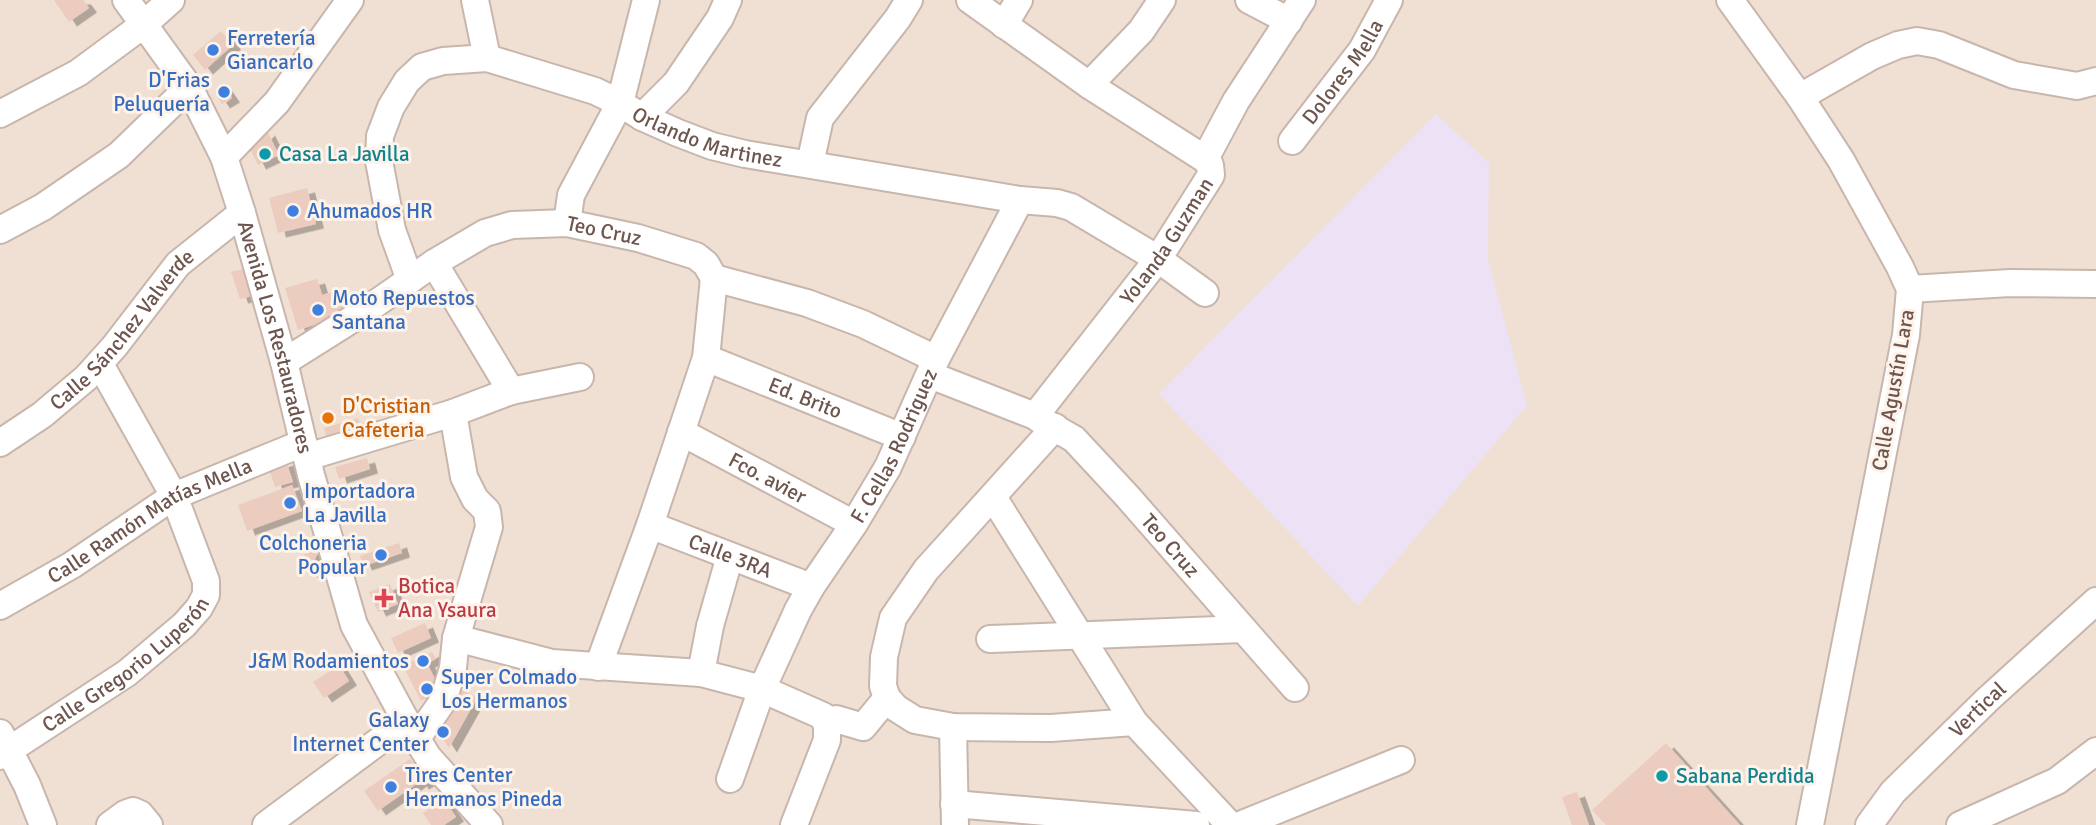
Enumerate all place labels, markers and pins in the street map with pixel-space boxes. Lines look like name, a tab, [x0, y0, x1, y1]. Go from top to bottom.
place label: Ferretería Giancarlo	[227, 25, 316, 75]
marker: Ferretería Giancarlo	[205, 42, 221, 58]
place label: D'Frias Peluquería	[113, 67, 210, 117]
marker: D'Frias Peluquería	[216, 84, 232, 100]
place label: Casa La Javilla	[279, 141, 410, 167]
marker: Casa La Javilla	[257, 146, 273, 162]
place label: Ahumados HR	[307, 198, 433, 224]
marker: Ahumados HR	[285, 203, 301, 219]
place label: Moto Repuestos Santana	[332, 285, 475, 335]
marker: Moto Repuestos Santana	[310, 302, 326, 318]
place label: D'Cristian Cafeteria	[342, 393, 431, 443]
marker: D'Cristian Cafeteria	[320, 410, 336, 426]
place label: Importadora La Javilla	[304, 478, 415, 528]
marker: Importadora La Javilla	[282, 495, 298, 511]
place label: Colchoneria Popular	[259, 530, 367, 580]
marker: Colchoneria Popular	[373, 547, 389, 563]
place label: Botica Ana Ysaura	[398, 573, 497, 623]
marker: Botica Ana Ysaura	[376, 590, 392, 606]
place label: J&M Rodamientos	[248, 648, 409, 674]
marker: J&M Rodamientos	[415, 653, 431, 669]
place label: Super Colmado Los Hermanos	[441, 664, 577, 714]
marker: Super Colmado Los Hermanos	[419, 681, 435, 697]
place label: Galaxy Internet Center	[292, 707, 429, 757]
marker: Galaxy Internet Center	[435, 724, 451, 740]
place label: Tires Center Hermanos Pineda	[405, 762, 562, 812]
place label: Sabana Perdida	[1676, 763, 1815, 789]
marker: Sabana Perdida	[1654, 768, 1670, 784]
marker: Tires Center Hermanos Pineda	[383, 779, 399, 795]

